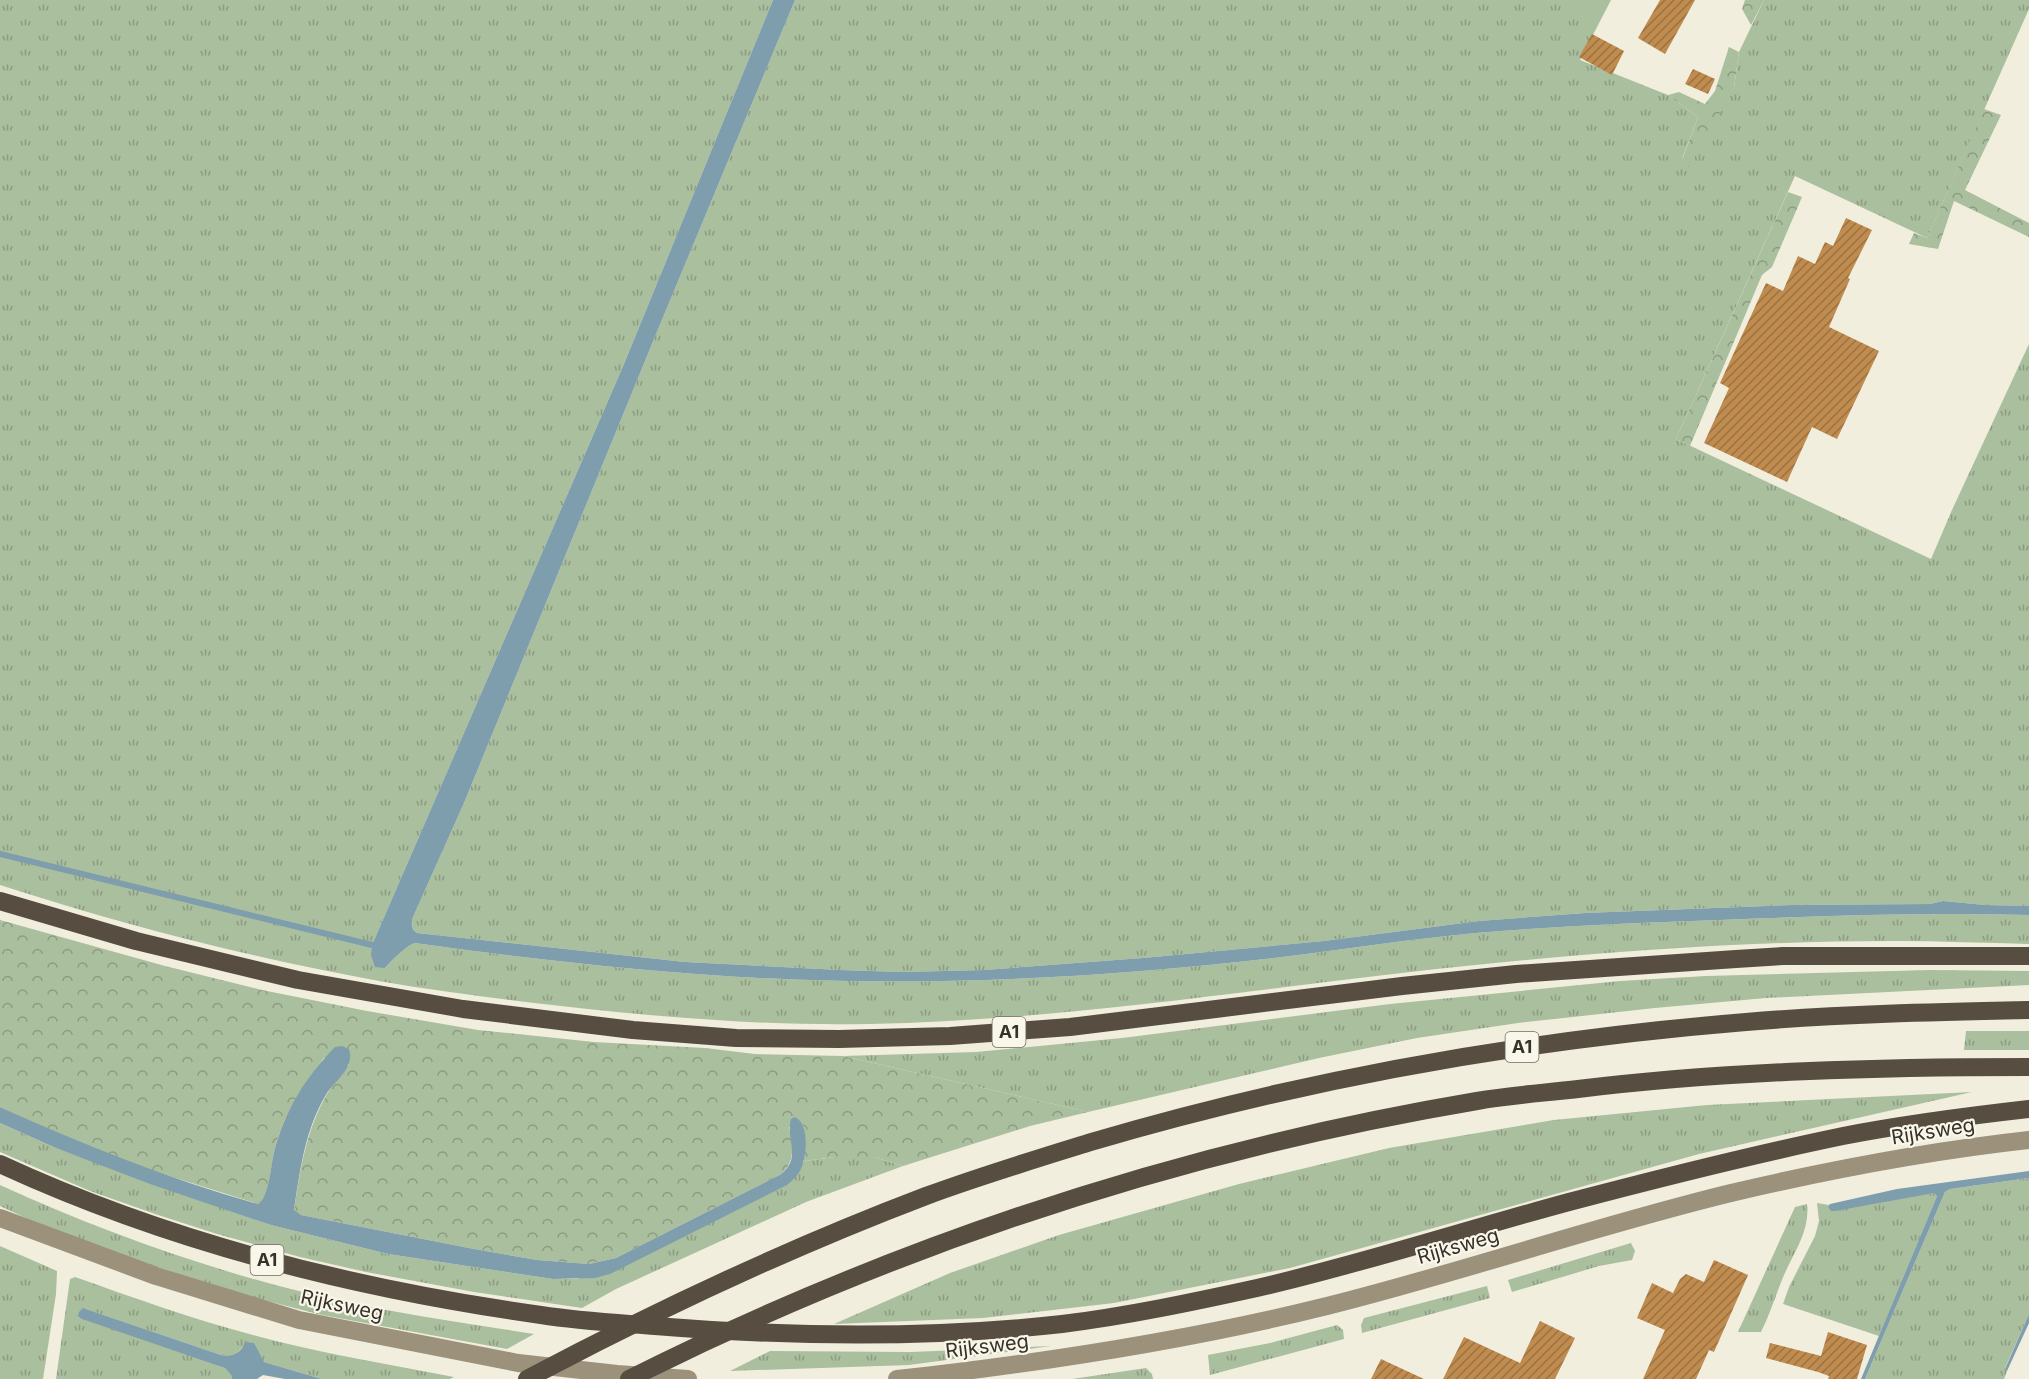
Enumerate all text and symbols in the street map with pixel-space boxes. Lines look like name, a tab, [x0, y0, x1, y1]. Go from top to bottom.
road number: A1	[992, 1017, 1026, 1047]
road number: A1	[1506, 1032, 1538, 1062]
street label: Rijksweg	[1890, 1113, 1976, 1149]
street label: Rijksweg	[1414, 1223, 1502, 1269]
road number: A1	[250, 1245, 284, 1275]
street label: Rijksweg	[298, 1285, 386, 1325]
street label: Rijksweg	[944, 1329, 1030, 1363]

